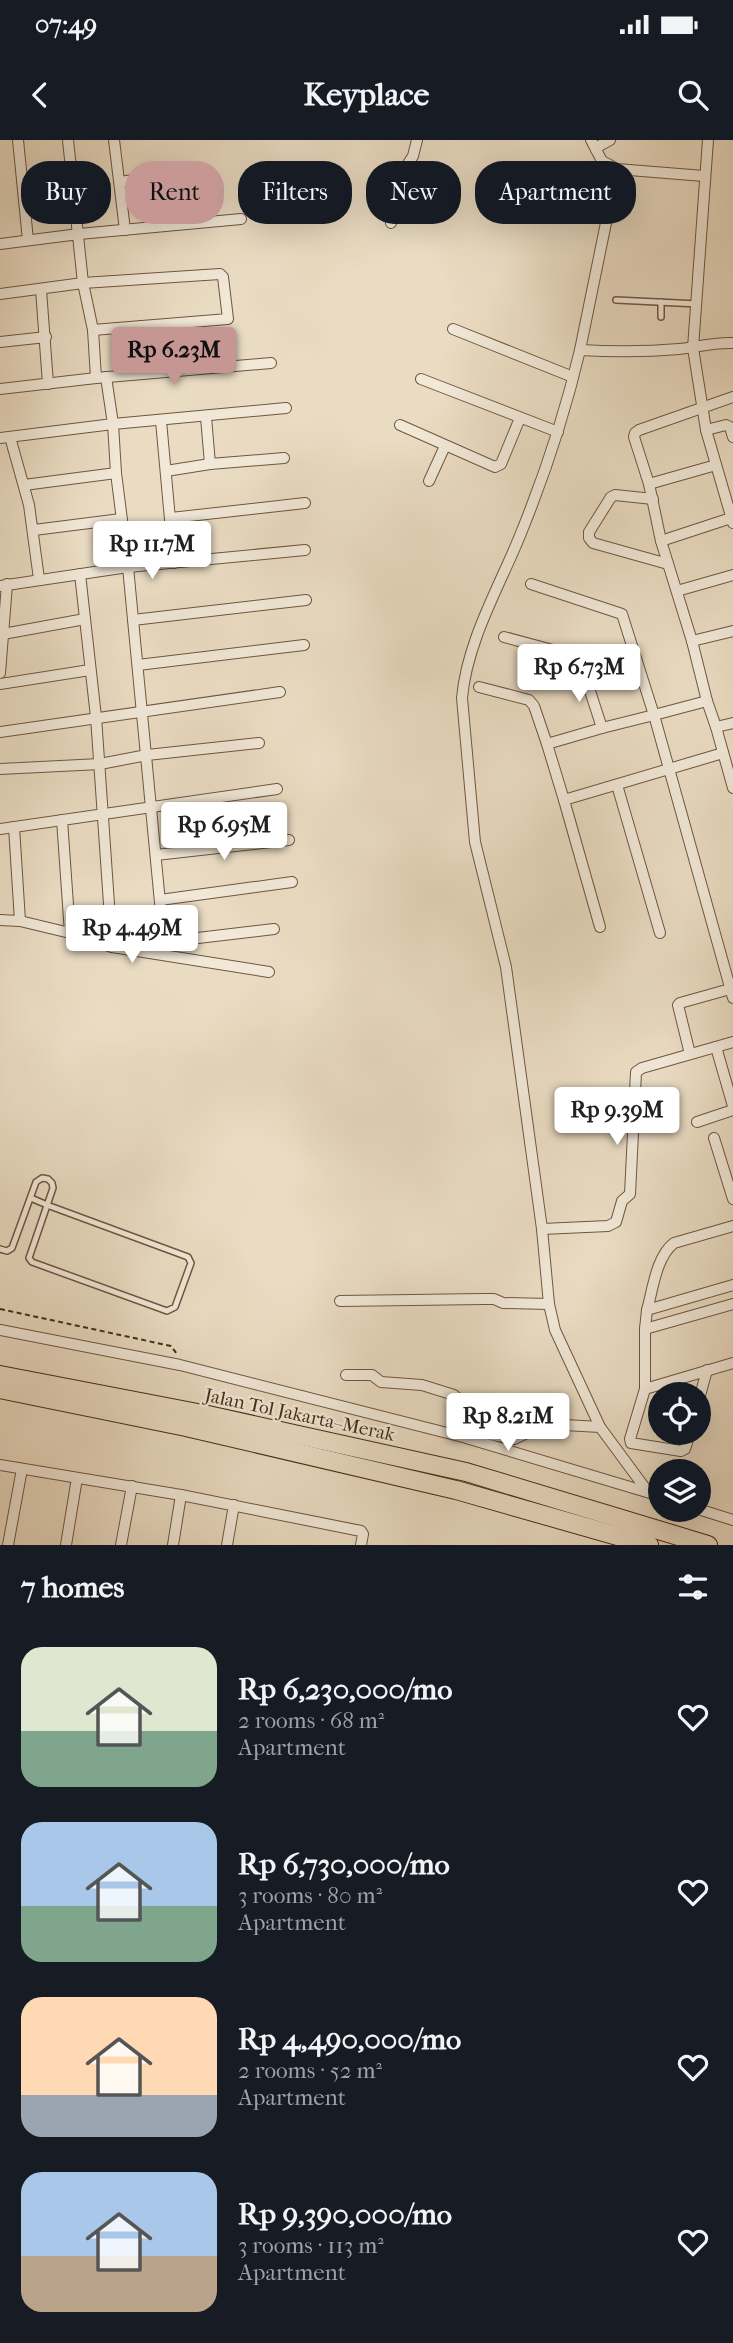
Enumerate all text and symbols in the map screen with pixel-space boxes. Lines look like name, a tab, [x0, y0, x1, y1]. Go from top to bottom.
text: 07:49	[35, 9, 97, 40]
icon: back	[21, 76, 59, 114]
text: Keyplace	[304, 76, 429, 113]
icon: search	[674, 76, 712, 114]
chip: Buy	[21, 161, 111, 224]
chip: Rent	[125, 161, 224, 224]
chip: Filters	[238, 161, 352, 224]
chip: New	[366, 161, 461, 224]
chip: Apartment	[475, 161, 636, 224]
pin: Rp 6.23M	[102, 328, 246, 387]
text: Rp 6.23M	[127, 336, 221, 363]
pin: Rp 11.7M	[80, 522, 224, 581]
text: Rp 11.7M	[109, 530, 195, 557]
pin: Rp 6.73M	[507, 644, 651, 704]
text: Rp 6.73M	[533, 653, 625, 680]
pin: Rp 6.95M	[152, 802, 296, 862]
text: Rp 6.95M	[177, 811, 271, 838]
pin: Rp 4.49M	[60, 906, 204, 965]
text: Rp 4.49M	[82, 914, 182, 941]
pin: Rp 9.39M	[545, 1088, 689, 1147]
text: Rp 9.39M	[570, 1096, 664, 1123]
map controls	[648, 1382, 711, 1522]
button: locate	[648, 1382, 711, 1445]
street label: Jalan Tol Jakarta–Merak	[201, 1384, 397, 1446]
pin: Rp 8.21M	[436, 1394, 580, 1453]
text: Rp 8.21M	[462, 1402, 554, 1429]
button: layers	[648, 1459, 711, 1522]
icon: filters	[674, 1568, 712, 1606]
text: 7 homes	[21, 1570, 124, 1605]
text: Rp 6,230,000/mo	[238, 1672, 452, 1707]
icon: home	[77, 1675, 161, 1759]
icon: heart	[674, 1698, 712, 1736]
text: 2 rooms · 68 m²	[238, 1707, 384, 1734]
text: Apartment	[238, 1734, 346, 1761]
text: Rp 6,730,000/mo	[238, 1847, 450, 1882]
icon: home	[77, 1850, 161, 1934]
icon: heart	[674, 1873, 712, 1911]
text: 3 rooms · 80 m²	[238, 1882, 382, 1909]
text: Apartment	[238, 1909, 346, 1936]
text: Rp 4,490,000/mo	[238, 2022, 461, 2057]
icon: home	[77, 2025, 161, 2109]
icon: heart	[674, 2048, 712, 2086]
text: 2 rooms · 52 m²	[238, 2057, 382, 2084]
text: Apartment	[238, 2084, 346, 2111]
text: Rp 9,390,000/mo	[238, 2197, 452, 2232]
icon: home	[77, 2200, 161, 2284]
icon: heart	[674, 2223, 712, 2261]
text: 3 rooms · 113 m²	[238, 2232, 384, 2259]
text: Apartment	[238, 2259, 346, 2286]

